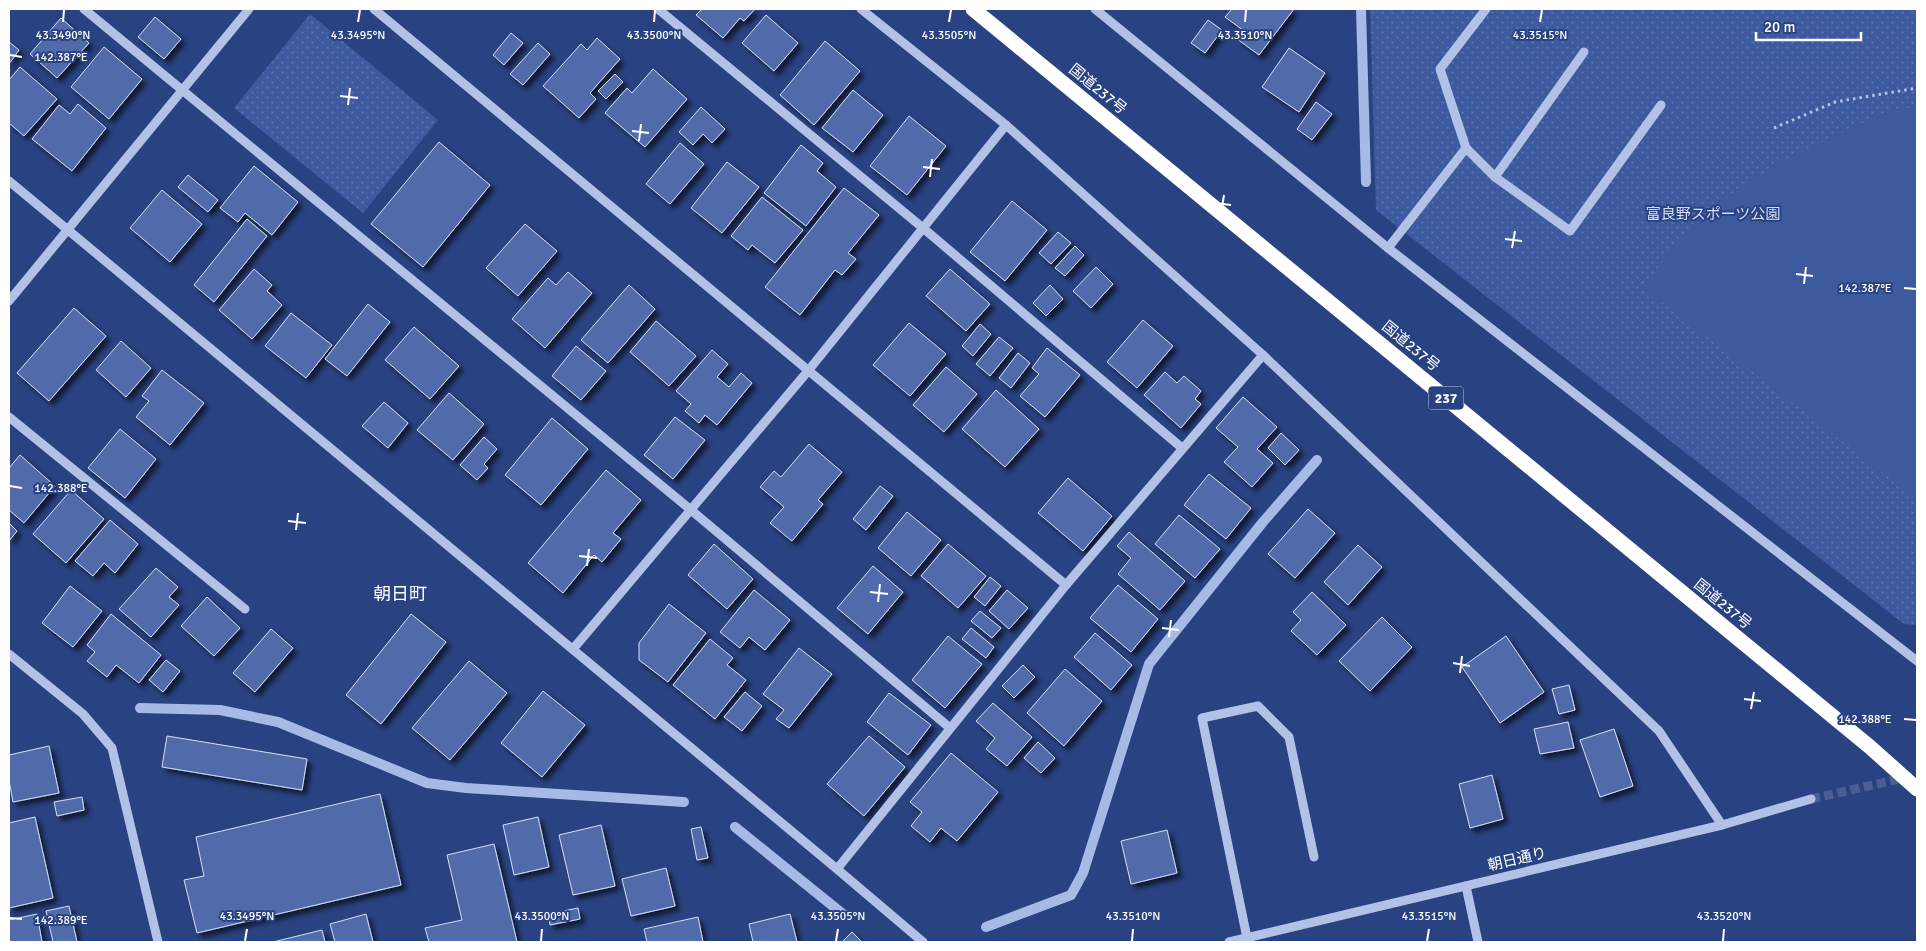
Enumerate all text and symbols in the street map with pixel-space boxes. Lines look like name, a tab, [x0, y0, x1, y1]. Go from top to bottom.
scale bar	[1756, 10, 1861, 42]
text: 20 m	[1764, 18, 1795, 36]
text: 43.3490°N	[36, 28, 90, 43]
text: 43.3495°N	[331, 28, 385, 43]
text: 43.3500°N	[627, 28, 681, 43]
text: 43.3505°N	[922, 28, 976, 43]
text: 43.3510°N	[1218, 28, 1272, 43]
text: 43.3515°N	[1513, 28, 1567, 43]
text: 142.387°E	[34, 50, 88, 65]
street label: 国道237号	[1065, 60, 1131, 118]
park label: 富良野スポーツ公園	[1646, 205, 1780, 223]
text: 142.387°E	[1838, 281, 1892, 296]
street label: 国道237号	[1378, 317, 1444, 375]
road number: 237	[1428, 386, 1464, 409]
text: 142.388°E	[34, 481, 88, 496]
street label: 国道237号	[1690, 575, 1756, 633]
district label: 朝日町	[373, 583, 427, 605]
text: 142.388°E	[1838, 712, 1892, 727]
street label: 朝日通り	[1486, 843, 1548, 875]
text: 43.3495°N	[220, 909, 274, 924]
text: 43.3500°N	[515, 909, 569, 924]
text: 43.3505°N	[811, 909, 865, 924]
text: 43.3510°N	[1106, 909, 1160, 924]
text: 43.3515°N	[1402, 909, 1456, 924]
text: 43.3520°N	[1697, 909, 1751, 924]
text: 142.389°E	[34, 913, 88, 928]

